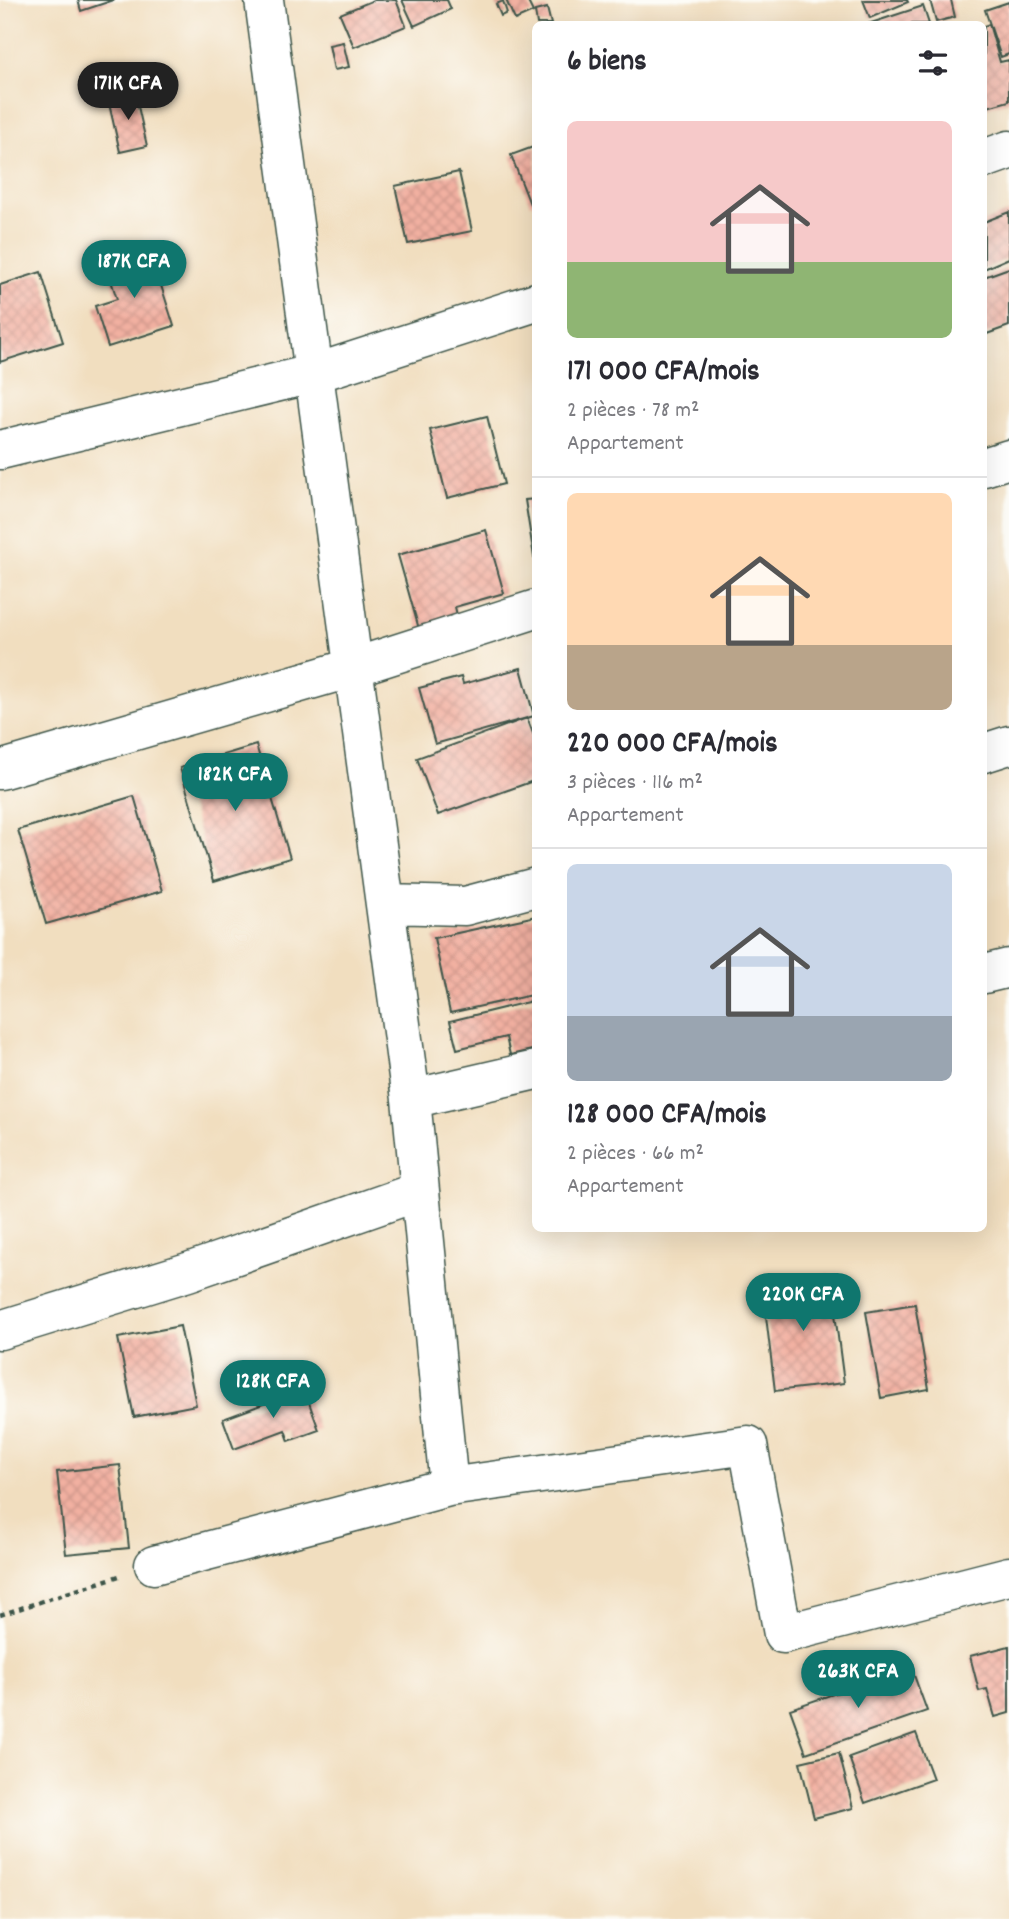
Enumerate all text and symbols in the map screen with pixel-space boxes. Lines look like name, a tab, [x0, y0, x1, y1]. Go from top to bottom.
text: 6 biens	[567, 42, 647, 85]
icon: filters	[914, 44, 952, 82]
pin: 171K CFA	[56, 62, 200, 122]
text: 171K CFA	[94, 68, 162, 101]
icon: home	[697, 166, 823, 292]
pin: 187K CFA	[62, 240, 206, 300]
text: 187K CFA	[97, 246, 171, 279]
text: 171 000 CFA/mois	[567, 352, 760, 395]
text: 2 pièces · 78 m²	[567, 395, 699, 428]
text: Appartement	[567, 428, 684, 461]
icon: home	[697, 538, 823, 664]
text: 220 000 CFA/mois	[567, 724, 778, 767]
pin: 182K CFA	[163, 754, 307, 813]
text: 182K CFA	[198, 759, 272, 792]
text: 3 pièces · 116 m²	[567, 767, 703, 800]
text: Appartement	[567, 800, 684, 833]
icon: home	[697, 909, 823, 1035]
text: 128 000 CFA/mois	[567, 1095, 767, 1138]
text: 2 pièces · 66 m²	[567, 1138, 704, 1171]
text: Appartement	[567, 1171, 684, 1204]
pin: 220K CFA	[731, 1274, 875, 1333]
text: 220K CFA	[762, 1279, 844, 1312]
pin: 128K CFA	[201, 1360, 345, 1420]
text: 128K CFA	[236, 1366, 310, 1399]
pin: 263K CFA	[786, 1650, 930, 1710]
text: 263K CFA	[817, 1656, 899, 1689]

